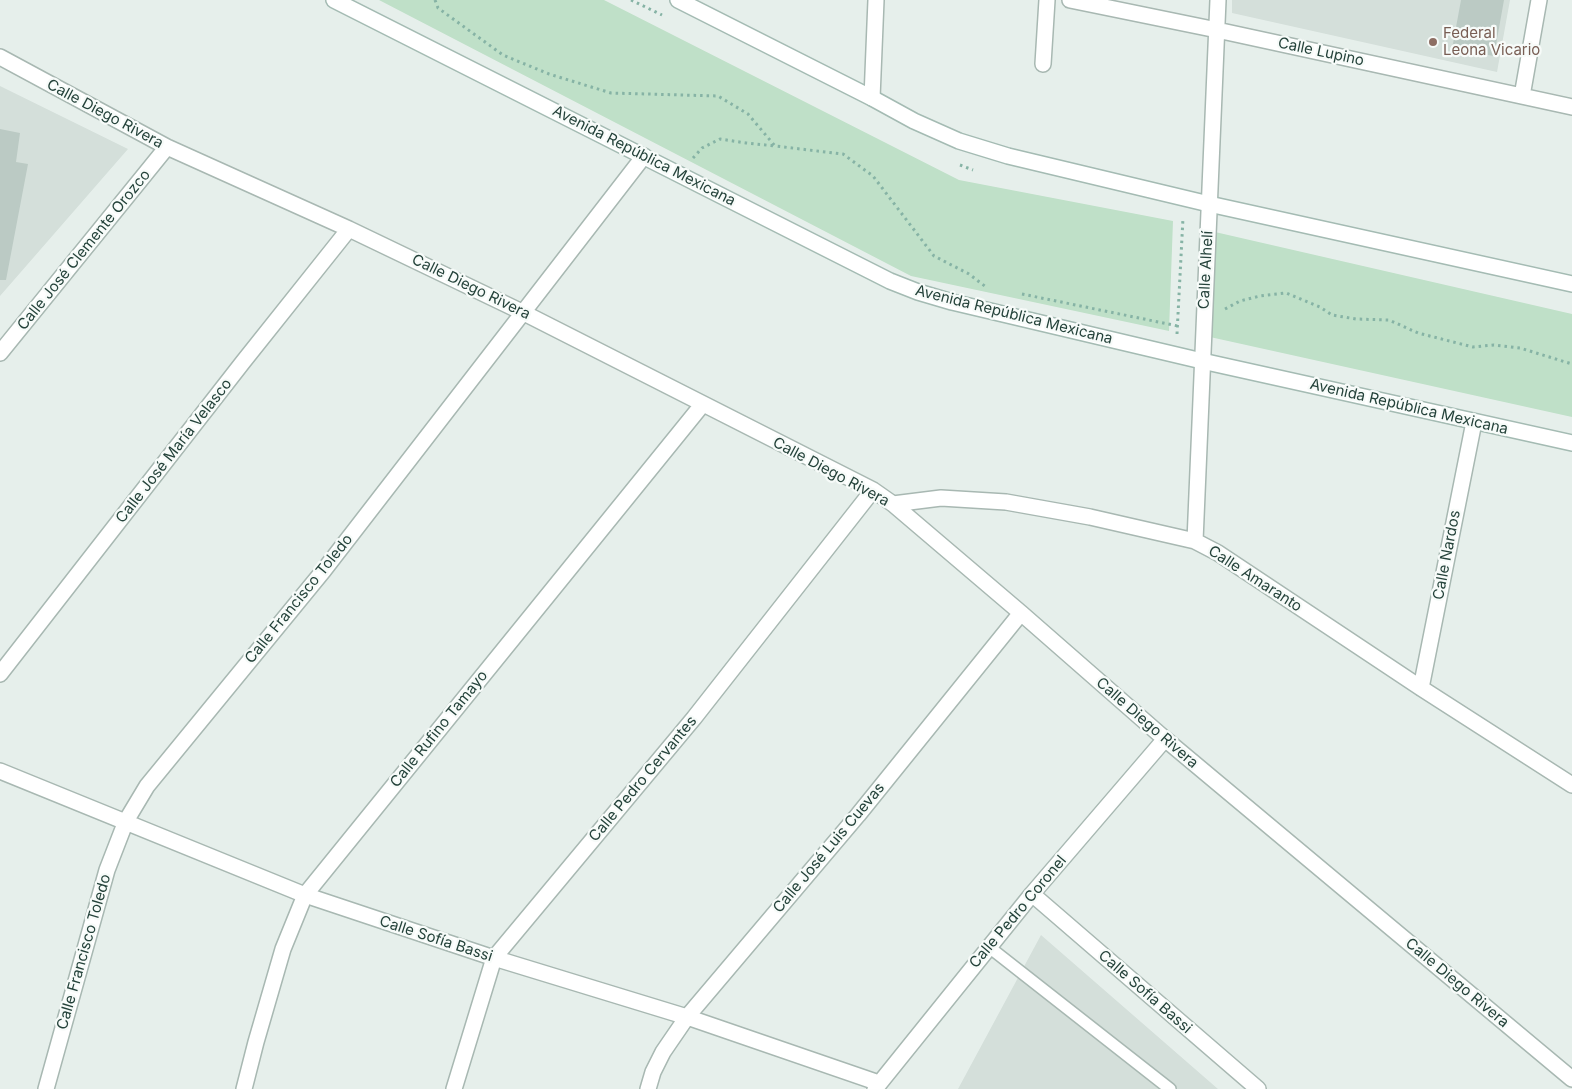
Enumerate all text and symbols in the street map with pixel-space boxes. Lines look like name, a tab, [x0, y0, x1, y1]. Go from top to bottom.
place label: Federal Leona Vicario	[1443, 24, 1540, 59]
street label: Calle Lupino	[1276, 34, 1366, 70]
marker: Federal Leona Vicario	[1427, 36, 1439, 48]
street label: Calle Diego Rivera	[44, 76, 166, 152]
street label: Avenida República Mexicana	[550, 102, 738, 210]
street label: Calle José Clemente Orozco	[14, 166, 154, 334]
street label: Calle Alhelí	[1195, 230, 1217, 310]
street label: Calle Diego Rivera	[409, 251, 533, 323]
street label: Avenida República Mexicana	[913, 282, 1115, 348]
street label: Calle José María Velasco	[112, 375, 236, 527]
street label: Avenida República Mexicana	[1308, 375, 1510, 439]
street label: Calle Diego Rivera	[770, 434, 892, 510]
street label: Calle Nardos	[1429, 509, 1465, 601]
street label: Calle Francisco Toledo	[241, 531, 357, 667]
street label: Calle Amaranto	[1205, 542, 1305, 616]
street label: Calle Rufino Tamayo	[386, 667, 492, 791]
street label: Calle Diego Rivera	[1092, 674, 1202, 772]
street label: Calle Pedro Cervantes	[585, 713, 701, 845]
street label: Calle José Luis Cuevas	[769, 779, 889, 917]
street label: Calle Pedro Coronel	[966, 852, 1070, 972]
street label: Calle Francisco Toledo	[53, 872, 115, 1032]
street label: Calle Sofía Bassi	[377, 912, 495, 966]
street label: Calle Diego Rivera	[1402, 934, 1512, 1032]
street label: Calle Sofía Bassi	[1095, 947, 1195, 1037]

